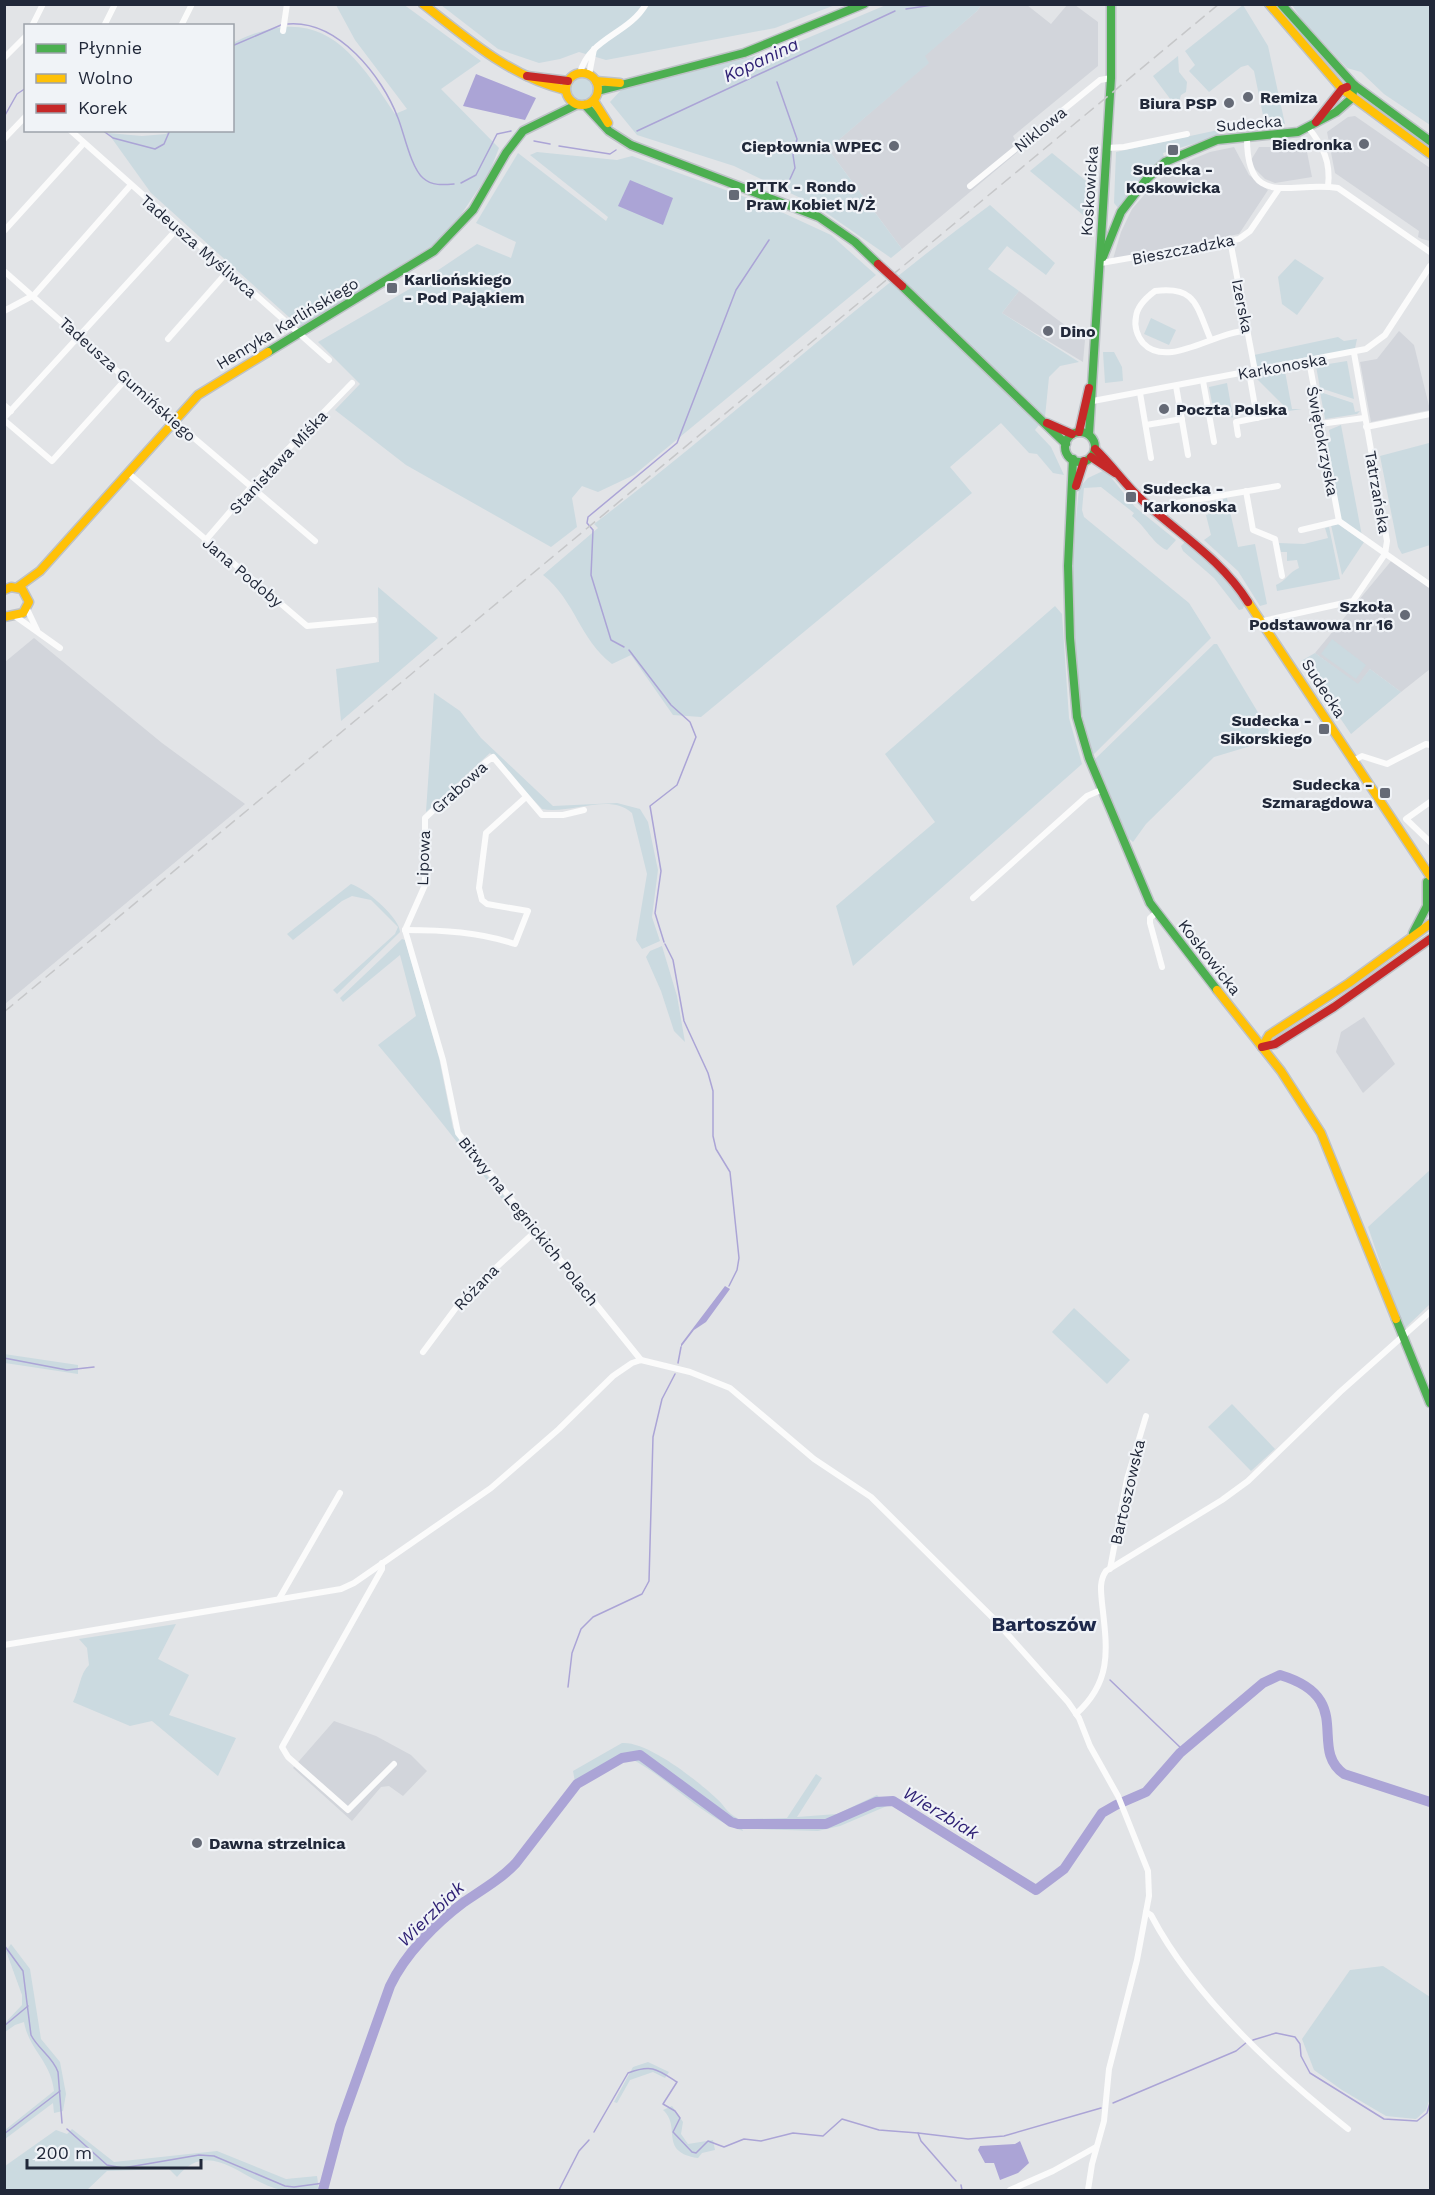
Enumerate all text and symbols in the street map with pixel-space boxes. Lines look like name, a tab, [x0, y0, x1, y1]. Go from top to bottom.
legend	[24, 24, 234, 132]
water label: Kopanina	[720, 33, 802, 86]
text: Płynnie	[78, 37, 142, 58]
text: Wolno	[78, 67, 133, 88]
place label: Remiza	[1260, 88, 1318, 107]
marker: Remiza	[1241, 90, 1255, 104]
place label: Biura PSP	[1139, 94, 1217, 113]
marker: Biura PSP	[1222, 96, 1236, 110]
text: Korek	[78, 97, 128, 118]
street label: Niklowa	[1010, 103, 1070, 156]
street label: Sudecka	[1215, 111, 1283, 136]
place label: Biedronka	[1272, 135, 1353, 154]
place label: Ciepłownia WPEC	[741, 137, 882, 156]
marker: Biedronka	[1357, 137, 1371, 151]
marker: Ciepłownia WPEC	[887, 139, 901, 153]
marker: Sudecka - Koskowicka	[1166, 143, 1180, 157]
street label: Koskowicka	[1077, 145, 1102, 237]
place label: Sudecka - Koskowicka	[1126, 160, 1221, 197]
place label: PTTK - Rondo Praw Kobiet N/Ż	[746, 177, 875, 214]
marker: PTTK - Rondo Praw Kobiet N/Ż	[727, 188, 741, 202]
street label: Tadeusza Myśliwca	[137, 191, 261, 302]
street label: Bieszczadzka	[1130, 230, 1236, 269]
place label: Karliońskiego - Pod Pająkiem	[404, 270, 524, 307]
street label: Henryka Karlińskiego	[213, 273, 362, 373]
street label: Izerska	[1228, 277, 1257, 335]
marker: Karliońskiego - Pod Pająkiem	[385, 281, 399, 295]
street label: Tadeusza Gumińskiego	[55, 313, 200, 446]
place label: Dino	[1060, 322, 1096, 341]
marker: Dino	[1041, 324, 1055, 338]
street label: Karkonoska	[1236, 349, 1328, 384]
street label: Świętokrzyska	[1303, 384, 1342, 498]
place label: Poczta Polska	[1176, 400, 1288, 419]
marker: Poczta Polska	[1157, 402, 1171, 416]
street label: Stanisława Miśka	[225, 406, 331, 518]
street label: Tatrzańska	[1361, 449, 1394, 535]
place label: Sudecka - Karkonoska	[1143, 479, 1237, 516]
marker: Sudecka - Karkonoska	[1124, 490, 1138, 504]
street label: Jana Podoby	[199, 533, 287, 612]
place label: Szkoła Podstawowa nr 16	[1249, 597, 1394, 634]
marker: Szkoła Podstawowa nr 16	[1398, 608, 1412, 622]
street label: Sudecka	[1298, 655, 1350, 721]
place label: Sudecka - Sikorskiego	[1220, 711, 1312, 748]
marker: Sudecka - Sikorskiego	[1317, 722, 1331, 736]
street label: Grabowa	[427, 757, 491, 817]
place label: Sudecka - Szmaragdowa	[1262, 775, 1374, 812]
marker: Sudecka - Szmaragdowa	[1378, 786, 1392, 800]
street label: Lipowa	[413, 830, 434, 886]
street label: Koskowicka	[1174, 916, 1245, 999]
street label: Bitwy na Legnickich Polach	[455, 1133, 603, 1310]
street label: Różana	[450, 1260, 503, 1314]
street label: Bartoszowska	[1106, 1438, 1149, 1547]
district label: Bartoszów	[992, 1612, 1096, 1636]
water label: Wierzbiak	[900, 1782, 984, 1844]
place label: Dawna strzelnica	[209, 1834, 346, 1853]
marker: Dawna strzelnica	[190, 1836, 204, 1850]
water label: Wierzbiak	[393, 1876, 469, 1951]
scale bar	[27, 2132, 201, 2170]
text: 200 m	[36, 2142, 92, 2163]

